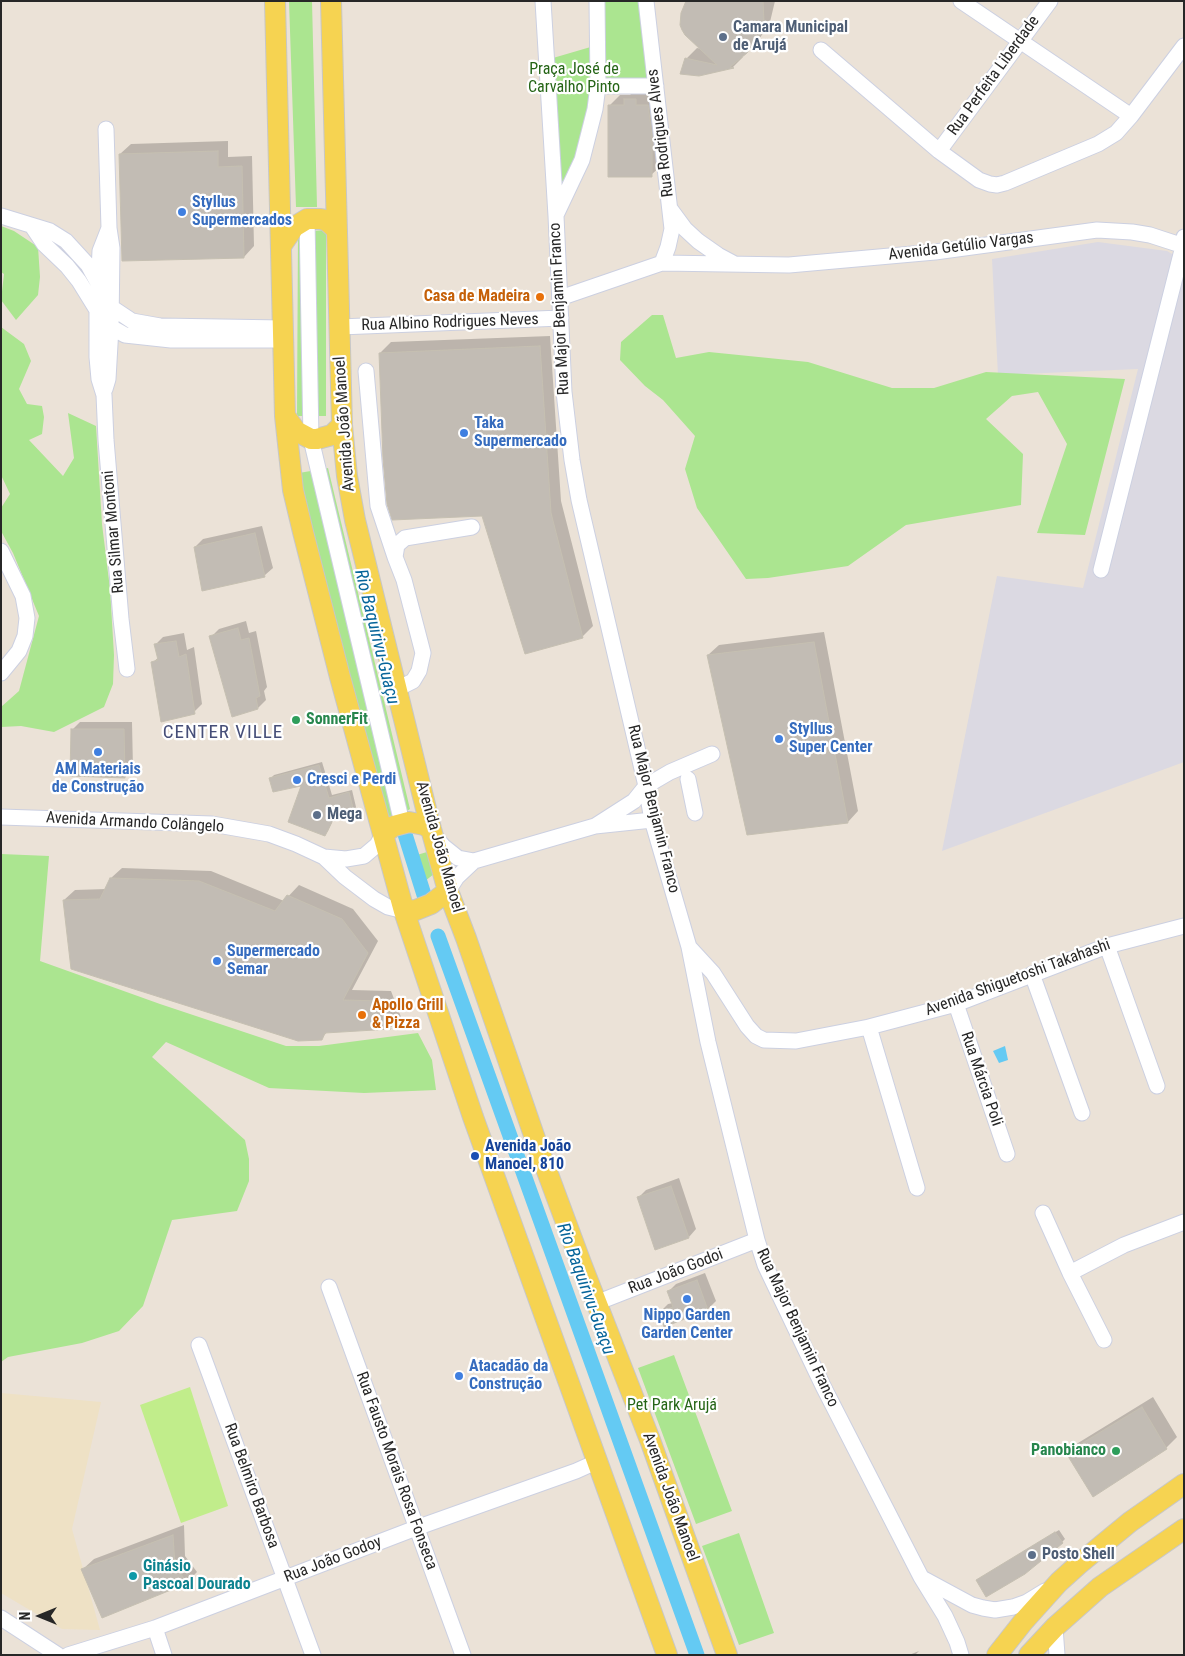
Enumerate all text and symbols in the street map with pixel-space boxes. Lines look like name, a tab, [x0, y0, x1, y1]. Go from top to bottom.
street label: Rua Perfeita Liberdade	[944, 12, 1044, 140]
place label: Camara Municipal de Arujá	[733, 18, 848, 56]
marker: Camara Municipal de Arujá	[717, 31, 729, 43]
park label: Praça José de Carvalho Pinto	[528, 60, 620, 98]
street label: Rua Rodrigues Alves	[644, 68, 678, 198]
place label: Styllus Supermercados	[192, 193, 292, 231]
marker: Styllus Supermercados	[176, 206, 188, 218]
street label: Rua Major Benjamin Franco	[546, 222, 574, 396]
street label: Avenida Getúlio Vargas	[887, 229, 1035, 265]
place label: Casa de Madeira	[424, 287, 530, 307]
marker: Casa de Madeira	[534, 291, 546, 303]
street label: Rua Albino Rodrigues Neves	[361, 310, 539, 336]
street label: Avenida João Manoel	[331, 356, 359, 492]
place label: Taka Supermercado	[474, 414, 567, 452]
marker: Taka Supermercado	[458, 427, 470, 439]
street label: Rua Silmar Montoni	[99, 470, 129, 594]
water label: Rio Baquirivu-Guaçu	[349, 567, 403, 707]
place label: SonnerFit	[306, 710, 368, 730]
marker: SonnerFit	[290, 714, 302, 726]
place label: Styllus Super Center	[789, 720, 873, 758]
district label: CENTER VILLE	[161, 722, 285, 744]
street label: Rua Major Benjamin Franco	[623, 723, 683, 895]
marker: Styllus Super Center	[773, 733, 785, 745]
marker: AM Materiais de Construção	[92, 746, 104, 758]
place label: AM Materiais de Construção	[52, 760, 144, 798]
place label: Cresci e Perdi	[307, 770, 396, 790]
marker: Cresci e Perdi	[291, 774, 303, 786]
street label: Avenida João Manoel	[411, 779, 467, 915]
place label: Mega	[327, 805, 362, 825]
street label: Avenida Armando Colângelo	[45, 809, 225, 837]
marker: Mega	[311, 809, 323, 821]
street label: Avenida Shiguetoshi Takahashi	[923, 936, 1113, 1020]
place label: Supermercado Semar	[227, 942, 320, 980]
marker: Supermercado Semar	[211, 955, 223, 967]
place label: Apollo Grill & Pizza	[372, 996, 444, 1034]
marker: Apollo Grill & Pizza	[356, 1009, 368, 1021]
street label: Rua Márcia Poli	[956, 1029, 1006, 1129]
place label: Avenida João Manoel, 810	[485, 1137, 571, 1175]
marker: Avenida João Manoel, 810	[469, 1150, 481, 1162]
water label: Rio Baquirivu-Guaçu	[551, 1220, 619, 1358]
street label: Rua João Godoi	[626, 1245, 726, 1299]
street label: Rua Major Benjamin Franco	[752, 1246, 842, 1410]
marker: Nippo Garden Garden Center	[681, 1293, 693, 1305]
place label: Nippo Garden Garden Center	[641, 1306, 733, 1344]
place label: Atacadão da Construção	[469, 1357, 548, 1395]
street label: Rua Fausto Morais Rosa Fonseca	[351, 1369, 441, 1573]
marker: Atacadão da Construção	[453, 1370, 465, 1382]
park label: Pet Park Arujá	[627, 1396, 717, 1416]
street label: Rua Belmiro Barbosa	[219, 1421, 283, 1551]
street label: Avenida João Manoel	[638, 1430, 702, 1564]
place label: Panobianco	[1031, 1441, 1106, 1461]
marker: Panobianco	[1110, 1445, 1122, 1457]
street label: Rua João Godoy	[282, 1533, 384, 1587]
place label: Posto Shell	[1042, 1545, 1115, 1565]
marker: Posto Shell	[1026, 1549, 1038, 1561]
place label: Ginásio Pascoal Dourado	[143, 1557, 251, 1595]
marker: Ginásio Pascoal Dourado	[127, 1570, 139, 1582]
north arrow	[15, 1591, 65, 1641]
text: N	[17, 1612, 33, 1620]

